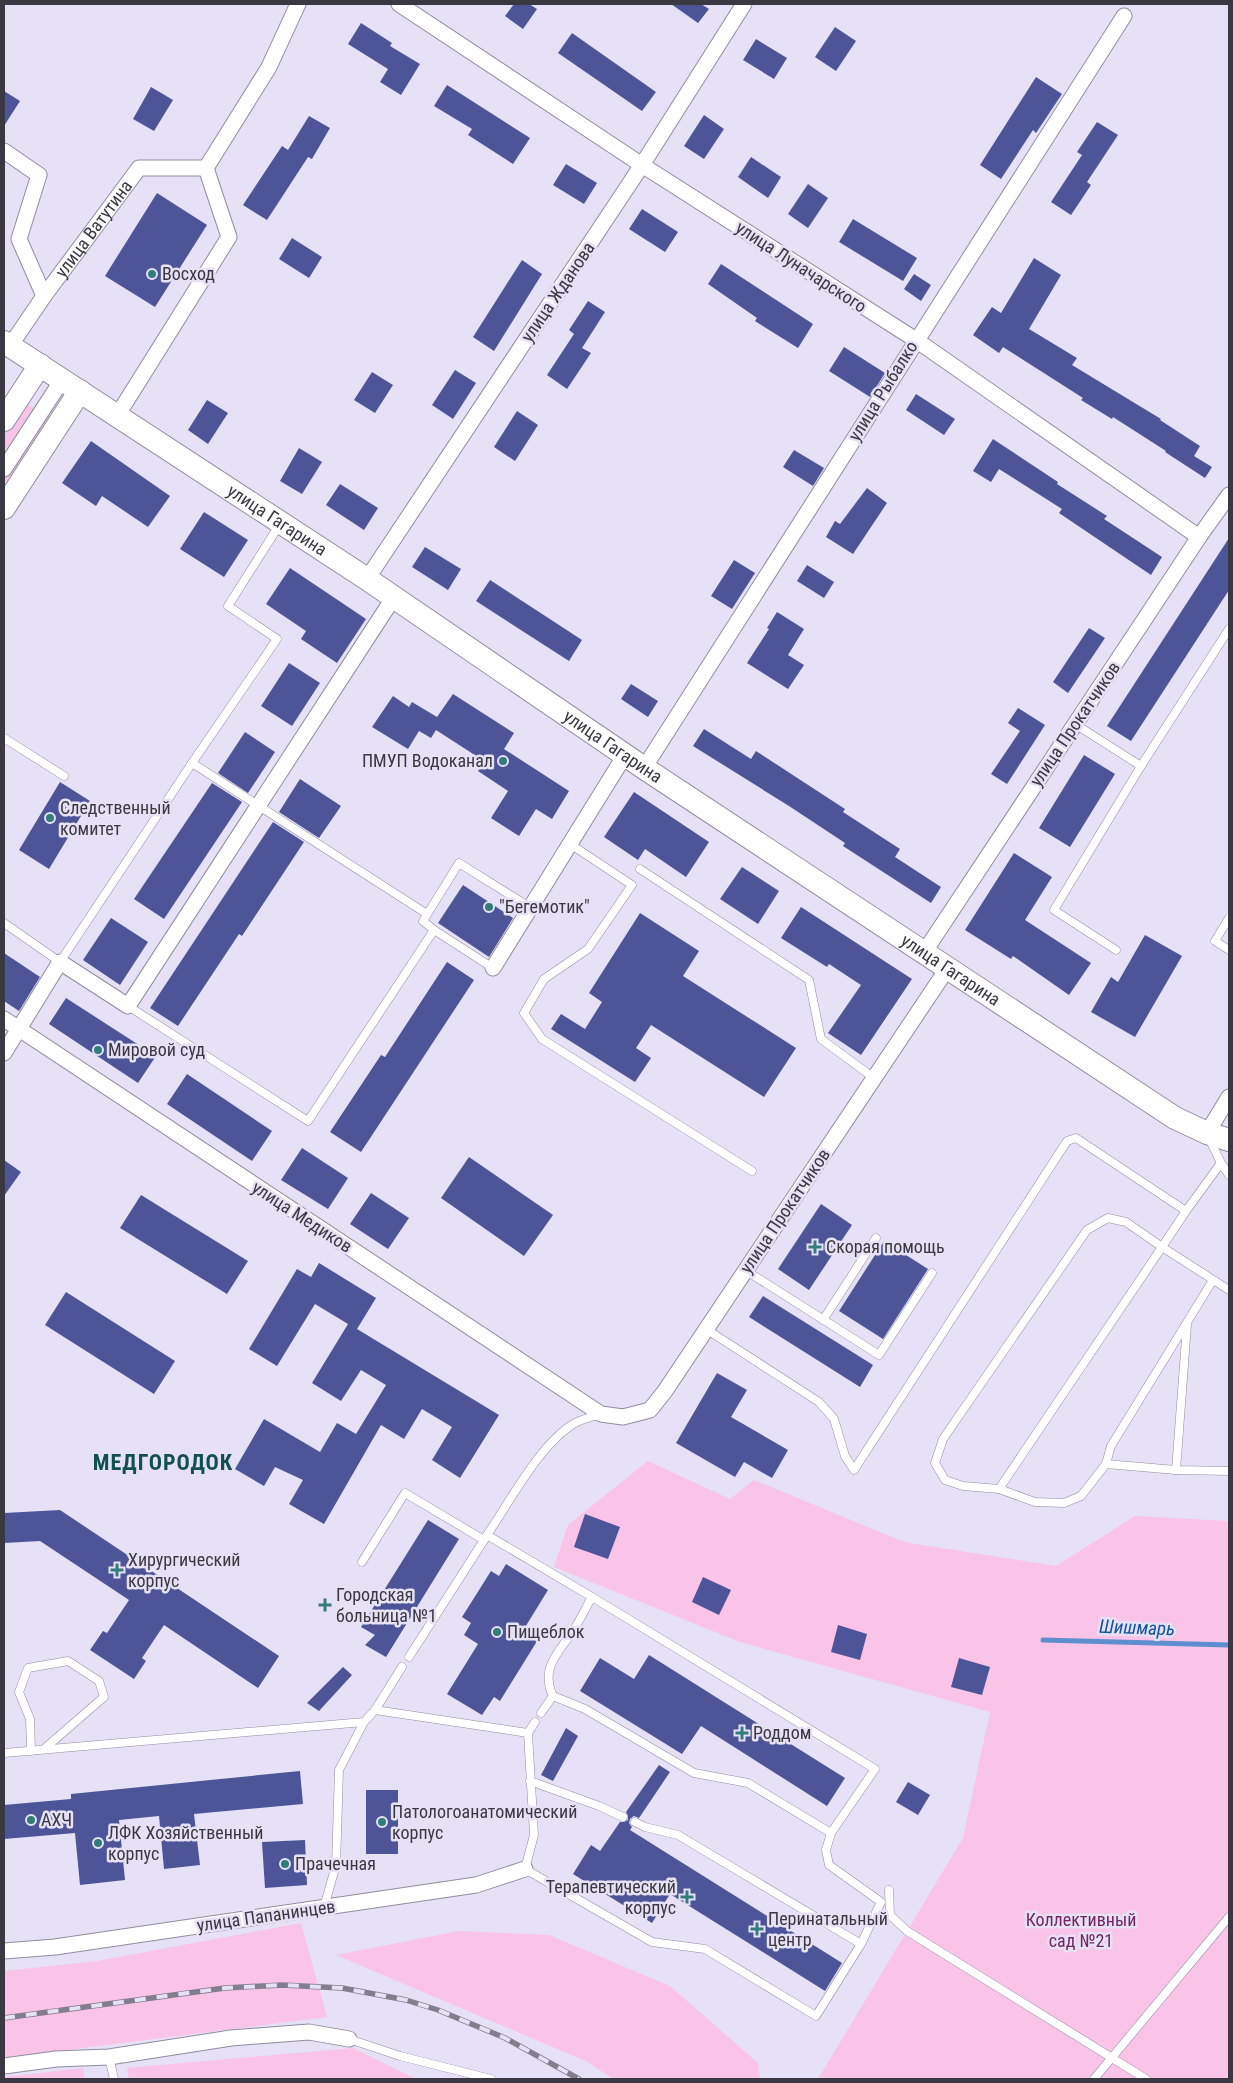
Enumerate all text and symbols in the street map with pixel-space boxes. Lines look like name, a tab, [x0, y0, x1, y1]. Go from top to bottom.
street label: улица Ватутина	[50, 176, 136, 281]
street label: улица Луначарского	[732, 217, 871, 317]
street label: улица Жданова	[516, 238, 599, 346]
place label: Восход	[162, 263, 215, 284]
marker: Восход	[146, 268, 158, 280]
street label: улица Рыбалко	[843, 337, 922, 445]
street label: улица Гагарина	[224, 480, 331, 560]
street label: улица Прокатчиков	[1025, 657, 1124, 790]
street label: улица Гагарина	[560, 705, 666, 787]
place label: ПМУП Водоканал	[362, 750, 493, 771]
marker: ПМУП Водоканал	[497, 755, 509, 767]
place label: Следственный комитет	[60, 797, 171, 839]
marker: Следственный комитет	[44, 812, 56, 824]
place label: "Бегемотик"	[499, 896, 590, 917]
marker: "Бегемотик"	[483, 901, 495, 913]
street label: улица Гагарина	[897, 929, 1004, 1010]
place label: Мировой суд	[108, 1039, 205, 1060]
marker: Мировой суд	[92, 1044, 104, 1056]
street label: улица Прокатчиков	[735, 1144, 834, 1277]
street label: улица Медиков	[248, 1176, 356, 1257]
place label: Скорая помощь	[826, 1236, 945, 1257]
marker: Скорая помощь	[808, 1240, 822, 1254]
district label: МЕДГОРОДОК	[93, 1450, 233, 1475]
place label: Хирургический корпус	[128, 1549, 240, 1591]
marker: Хирургический корпус	[110, 1563, 124, 1577]
place label: Городская больница №1	[336, 1584, 437, 1626]
marker: Городская больница №1	[318, 1598, 332, 1612]
water label: Шишмарь	[1099, 1615, 1175, 1640]
place label: Пищеблок	[507, 1621, 585, 1642]
marker: Пищеблок	[491, 1626, 503, 1638]
place label: Роддом	[753, 1722, 811, 1743]
marker: Роддом	[735, 1726, 749, 1740]
place label: Патологоанатомический корпус	[392, 1801, 577, 1843]
place label: АХЧ	[41, 1809, 72, 1830]
marker: АХЧ	[25, 1814, 37, 1826]
marker: Патологоанатомический корпус	[376, 1816, 388, 1828]
place label: ЛФК Хозяйственный корпус	[108, 1822, 263, 1864]
marker: ЛФК Хозяйственный корпус	[92, 1837, 104, 1849]
place label: Прачечная	[295, 1853, 376, 1874]
marker: Прачечная	[279, 1858, 291, 1870]
place label: Терапевтический корпус	[546, 1876, 676, 1918]
marker: Терапевтический корпус	[680, 1890, 694, 1904]
street label: улица Папанинцев	[195, 1895, 337, 1936]
place label: Перинатальный центр	[768, 1908, 888, 1950]
park label: Коллективный сад №21	[1026, 1909, 1136, 1951]
marker: Перинатальный центр	[750, 1922, 764, 1936]

